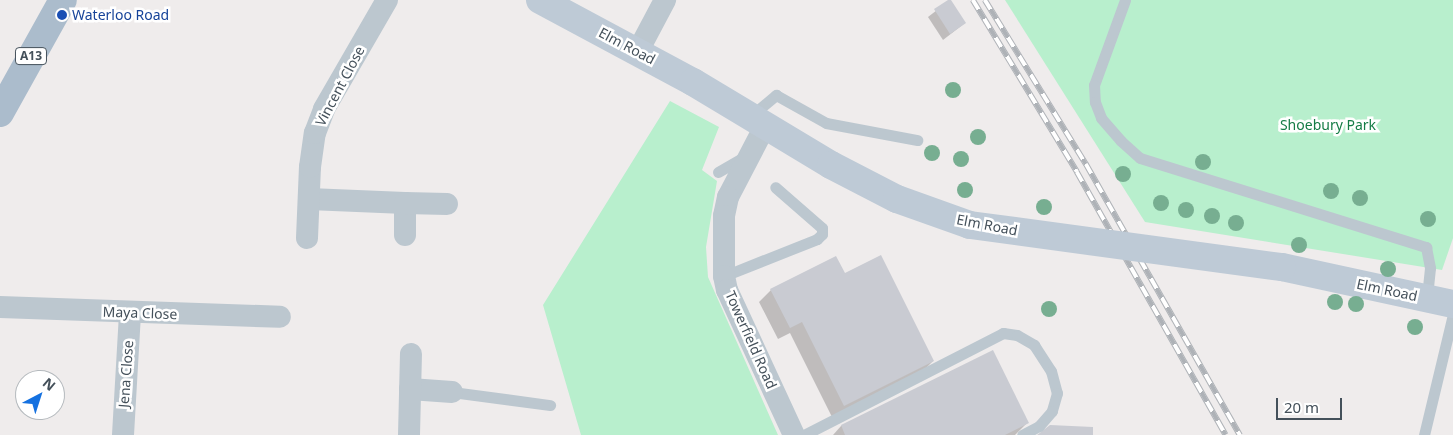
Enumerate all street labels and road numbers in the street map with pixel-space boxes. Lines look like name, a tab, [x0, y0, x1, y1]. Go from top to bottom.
street label: Elm Road	[596, 24, 658, 68]
street label: Vincent Close	[312, 43, 368, 129]
road number: A13	[15, 46, 47, 66]
street label: Elm Road	[955, 211, 1019, 239]
street label: Elm Road	[1355, 275, 1419, 305]
street label: Towerfield Road	[722, 288, 780, 392]
street label: Maya Close	[102, 303, 178, 323]
street label: Jena Close	[115, 340, 137, 408]

